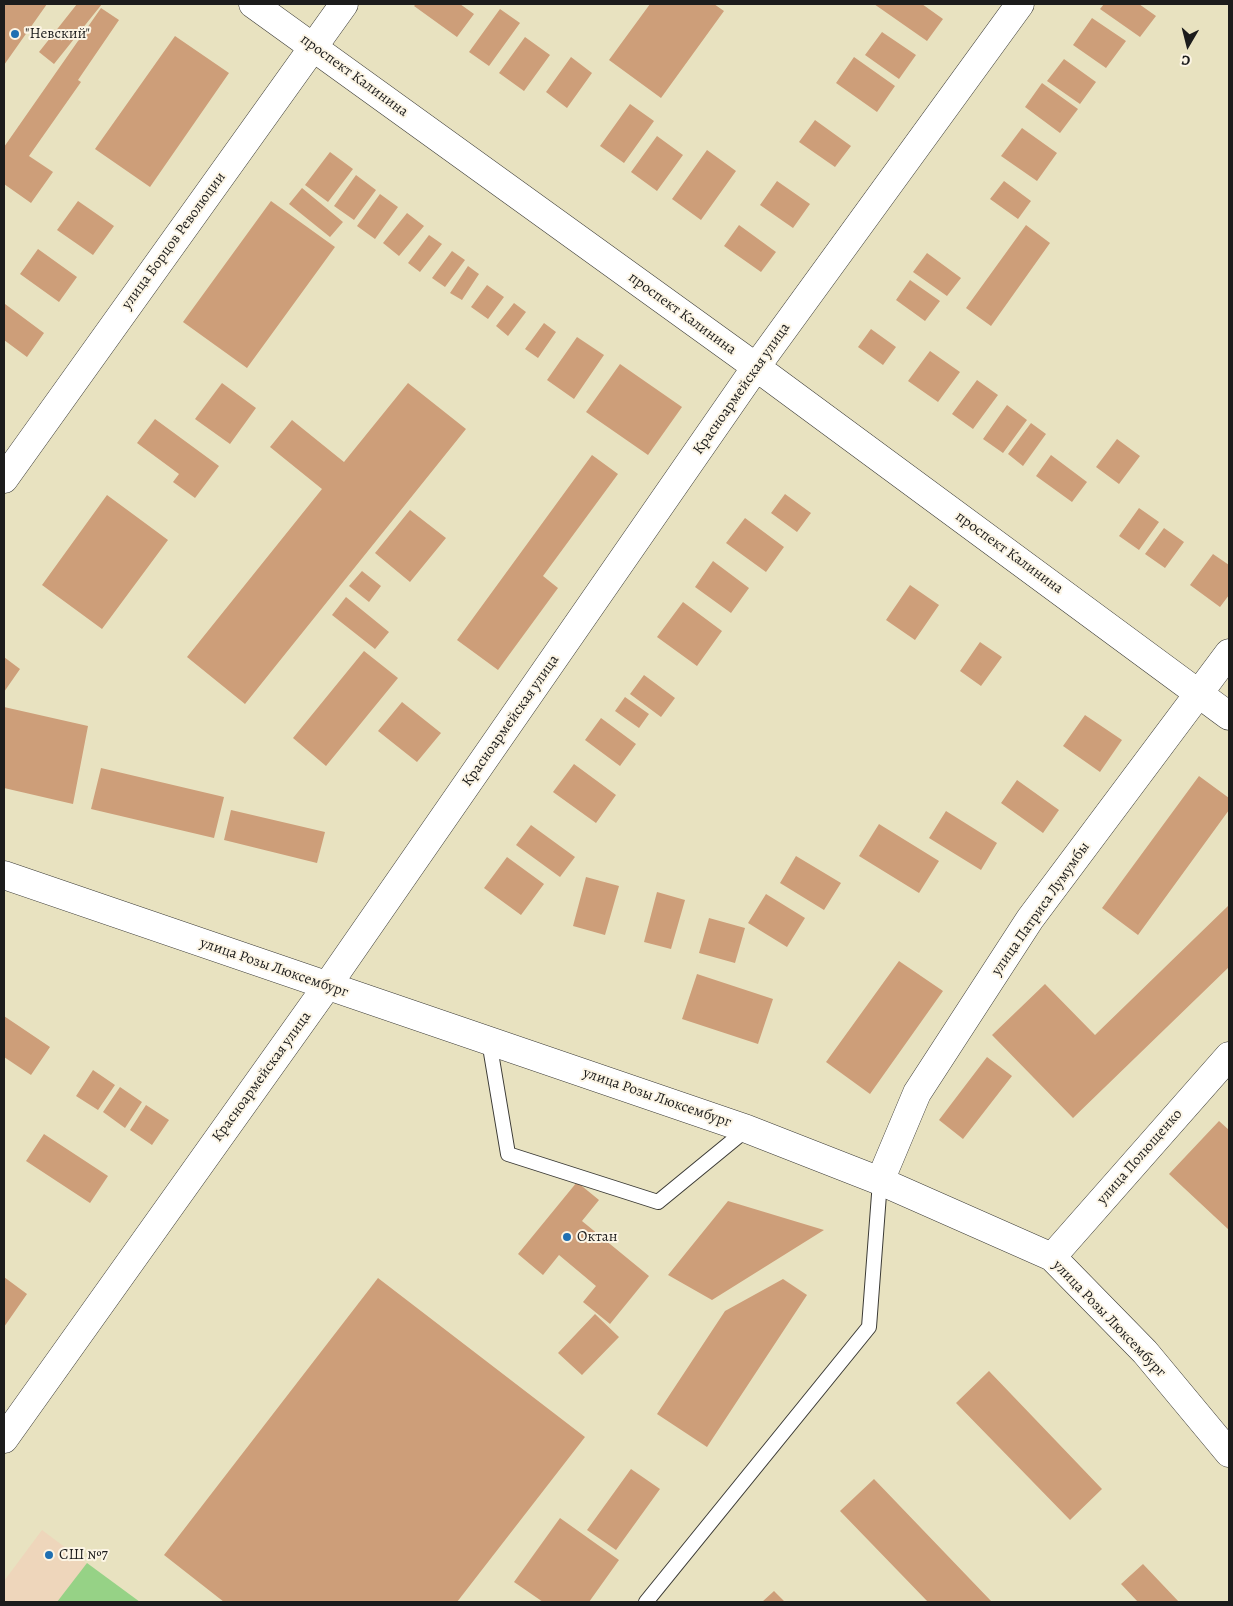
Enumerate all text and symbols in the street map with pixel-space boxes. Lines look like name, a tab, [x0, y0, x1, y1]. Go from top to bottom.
north arrow	[1163, 20, 1213, 70]
place label: "Невский"	[25, 25, 90, 43]
marker: "Невский"	[9, 28, 21, 40]
street label: проспект Калинина	[297, 31, 411, 121]
text: С	[1180, 50, 1191, 70]
street label: улица Борцов Революции	[118, 169, 230, 313]
street label: проспект Калинина	[625, 269, 739, 359]
street label: Красноармейская улица	[690, 320, 794, 458]
street label: проспект Калинина	[952, 508, 1066, 598]
street label: Красноармейская улица	[459, 652, 563, 790]
street label: улица Патриса Лумумбы	[988, 839, 1094, 979]
street label: улица Розы Люксембург	[197, 934, 351, 1002]
street label: Красноармейская улица	[209, 1008, 315, 1146]
street label: улица Розы Люксембург	[580, 1064, 734, 1132]
street label: улица Полющенко	[1094, 1106, 1186, 1208]
place label: Октан	[577, 1228, 617, 1246]
marker: Октан	[561, 1231, 573, 1243]
street label: улица Розы Люксембург	[1048, 1257, 1170, 1381]
place label: СШ №7	[59, 1546, 108, 1564]
marker: СШ №7	[43, 1549, 55, 1561]

